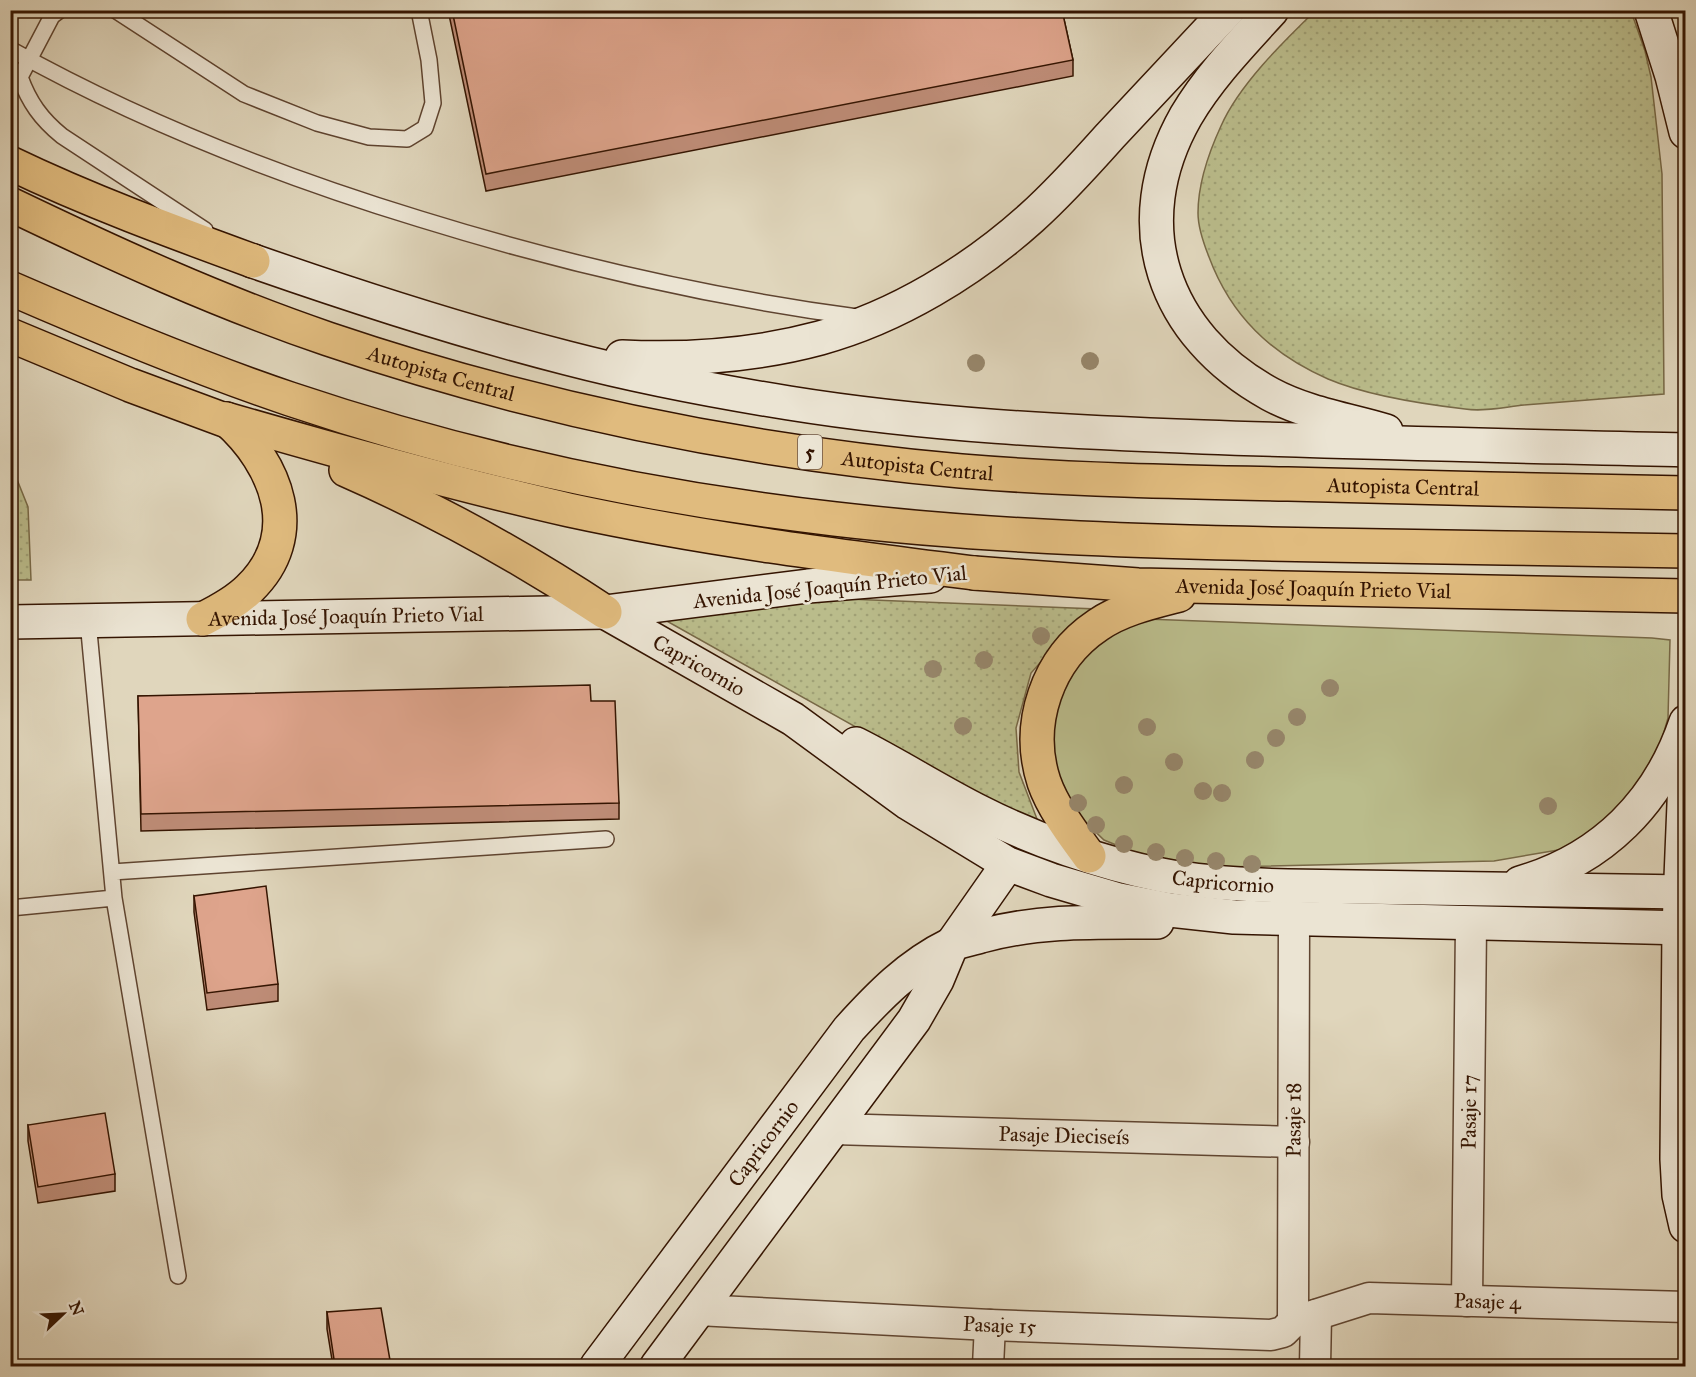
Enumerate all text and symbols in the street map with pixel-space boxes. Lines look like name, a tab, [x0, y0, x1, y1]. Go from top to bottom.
street label: Autopista Central	[363, 339, 518, 407]
road number: 5	[798, 435, 822, 469]
street label: Autopista Central	[839, 445, 995, 486]
street label: Autopista Central	[1325, 472, 1480, 502]
street label: Avenida José Joaquín Prieto Vial	[691, 560, 968, 614]
street label: Avenida José Joaquín Prieto Vial	[1175, 573, 1452, 604]
street label: Avenida José Joaquín Prieto Vial	[207, 601, 484, 632]
street label: Capricornio	[648, 629, 750, 702]
street label: Capricornio	[1170, 864, 1275, 899]
street label: Pasaje 17	[1456, 1074, 1482, 1150]
street label: Pasaje 18	[1280, 1082, 1307, 1158]
street label: Capricornio	[722, 1094, 805, 1192]
street label: Pasaje Dieciseís	[998, 1121, 1130, 1150]
north arrow	[33, 1284, 93, 1344]
street label: Pasaje 4	[1453, 1287, 1522, 1315]
text: N	[65, 1298, 88, 1319]
street label: Pasaje 15	[962, 1311, 1037, 1340]

